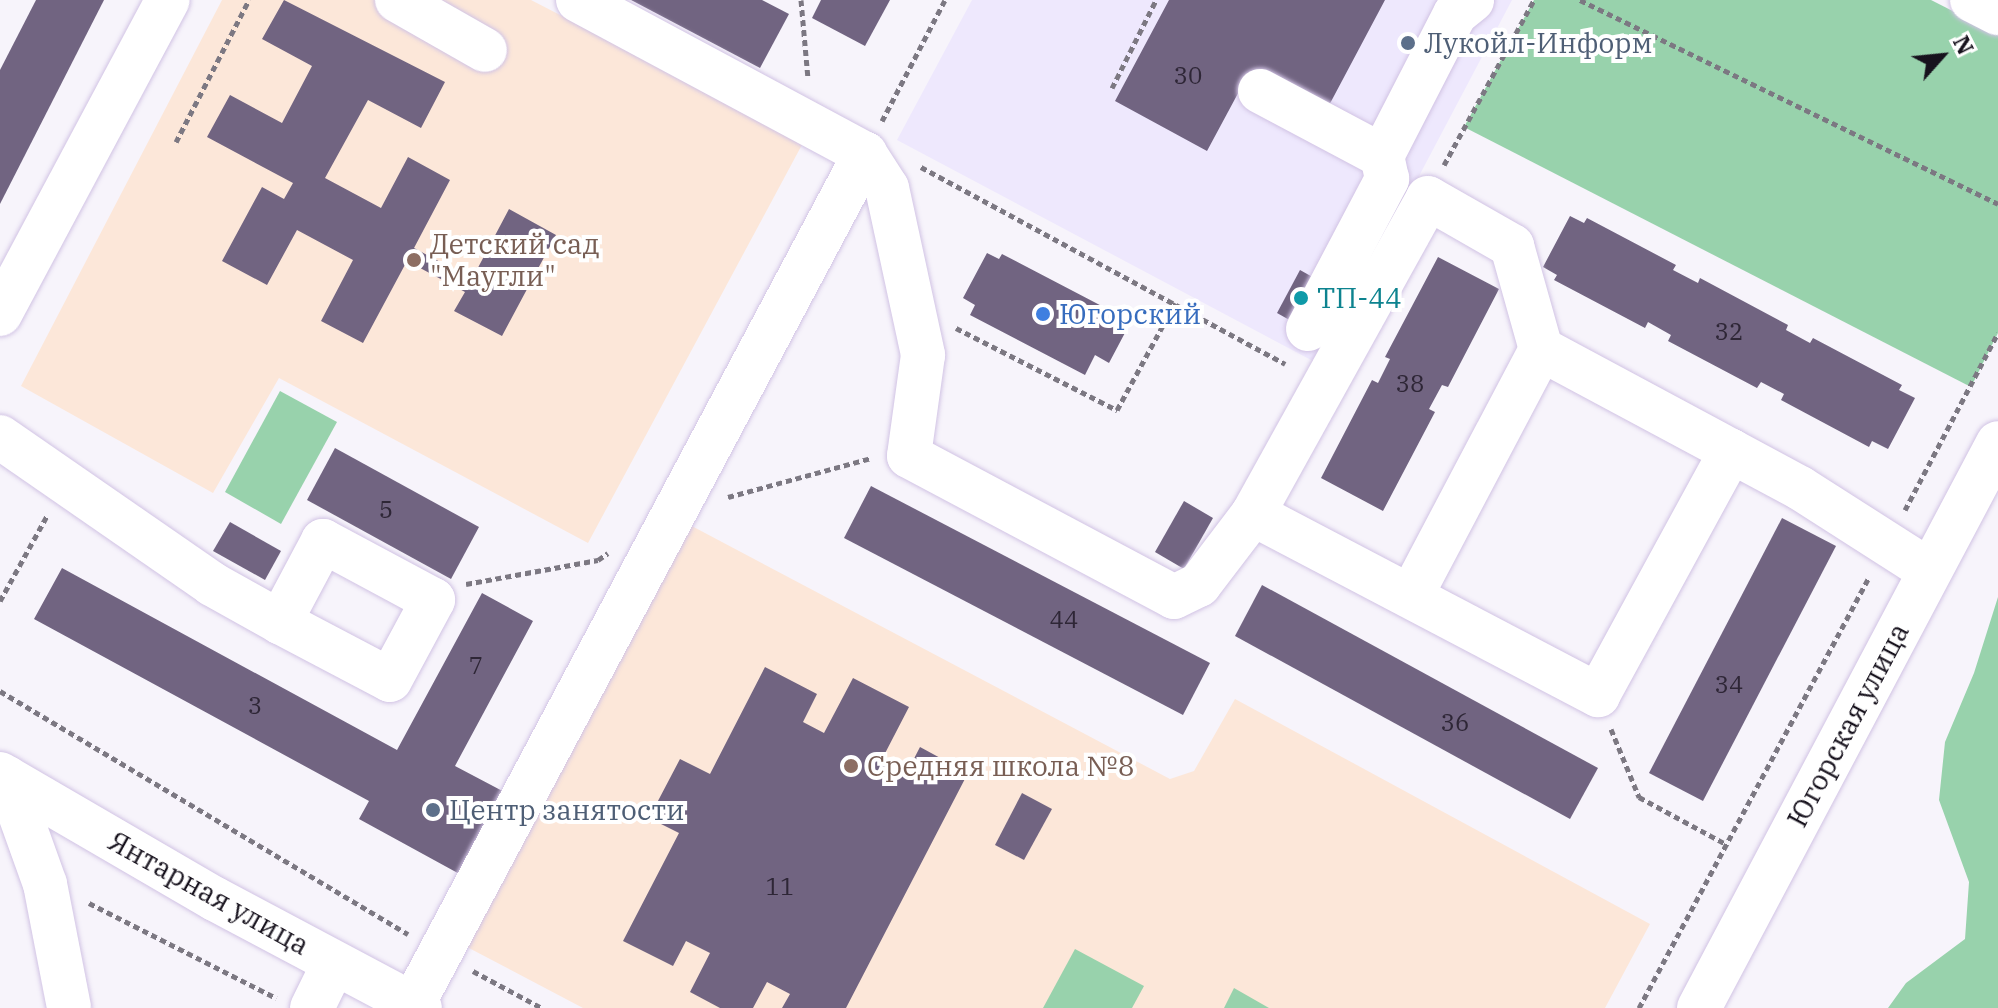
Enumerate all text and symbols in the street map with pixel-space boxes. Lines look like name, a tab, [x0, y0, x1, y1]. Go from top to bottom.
north arrow	[1902, 16, 1982, 96]
place label: Лукойл-Информ	[1424, 26, 1653, 60]
text: N	[1947, 31, 1981, 59]
marker: Лукойл-Информ	[1399, 34, 1417, 52]
house number: 30	[1174, 62, 1202, 90]
place label: Детский сад "Маугли"	[430, 227, 600, 293]
marker: Детский сад "Маугли"	[405, 251, 423, 269]
place label: ТП-44	[1317, 281, 1402, 315]
marker: ТП-44	[1292, 289, 1310, 307]
place label: Югорский	[1059, 297, 1201, 331]
marker: Югорский	[1034, 305, 1052, 323]
house number: 32	[1715, 318, 1743, 346]
house number: 38	[1396, 370, 1424, 398]
house number: 5	[379, 496, 393, 524]
house number: 44	[1050, 606, 1078, 634]
street label: Югорская улица	[1780, 617, 1916, 833]
house number: 7	[469, 652, 483, 680]
house number: 34	[1715, 671, 1743, 699]
house number: 3	[248, 692, 262, 720]
house number: 36	[1441, 709, 1469, 737]
place label: Средняя школа №8	[867, 749, 1135, 783]
marker: Средняя школа №8	[842, 757, 860, 775]
place label: Центр занятости	[449, 793, 685, 827]
marker: Центр занятости	[424, 801, 442, 819]
street label: Янтарная улица	[103, 824, 315, 962]
house number: 11	[766, 873, 794, 901]

